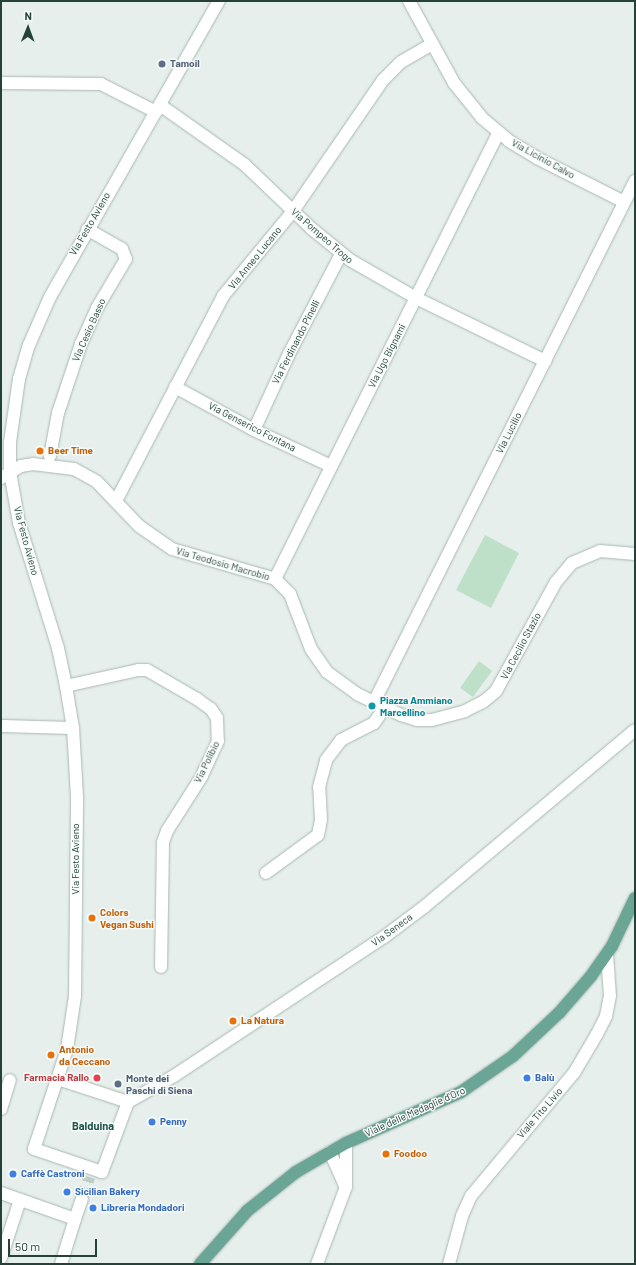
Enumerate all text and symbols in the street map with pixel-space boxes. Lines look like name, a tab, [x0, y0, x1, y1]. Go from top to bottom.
north arrow	[8, 8, 48, 48]
text: N	[24, 9, 32, 22]
place label: Tamoil	[170, 58, 200, 70]
marker: Tamoil	[157, 59, 167, 69]
street label: Via Licinio Calvo	[509, 137, 577, 181]
street label: Via Festo Avieno	[67, 190, 113, 258]
street label: Via Pompeo Trogo	[289, 206, 355, 266]
street label: Via Anneo Lucano	[226, 224, 284, 292]
street label: Via Cesio Basso	[70, 297, 108, 363]
street label: Via Ferdinando Pinelli	[270, 298, 322, 386]
street label: Via Ugo Bignami	[366, 322, 408, 390]
street label: Via Genserico Fontana	[206, 400, 298, 454]
street label: Via Lucilio	[494, 410, 524, 456]
place label: Beer Time	[48, 445, 93, 457]
marker: Beer Time	[35, 446, 45, 456]
street label: Via Festo Avieno	[11, 505, 41, 577]
street label: Via Teodosio Macrobio	[175, 545, 271, 583]
street label: Via Cecilio Stazio	[498, 611, 544, 681]
place label: Piazza Ammiano Marcellino	[380, 694, 453, 718]
marker: Piazza Ammiano Marcellino	[367, 701, 377, 711]
street label: Via Polibio	[192, 739, 222, 785]
street label: Via Festo Avieno	[70, 824, 82, 894]
place label: Colors Vegan Sushi	[100, 906, 154, 930]
street label: Via Seneca	[369, 911, 415, 949]
marker: Colors Vegan Sushi	[87, 913, 97, 923]
place label: La Natura	[241, 1015, 284, 1027]
marker: La Natura	[228, 1016, 238, 1026]
place label: Antonio da Ceccano	[59, 1043, 110, 1066]
marker: Antonio da Ceccano	[46, 1050, 56, 1060]
place label: Farmacia Rallo	[24, 1072, 89, 1084]
place label: Monte dei Paschi di Siena	[126, 1072, 193, 1096]
place label: Balù	[535, 1072, 554, 1084]
marker: Farmacia Rallo	[92, 1073, 102, 1083]
marker: Balù	[522, 1073, 532, 1083]
marker: Monte dei Paschi di Siena	[113, 1079, 123, 1089]
street label: Viale delle Medaglie d'Oro	[363, 1084, 467, 1140]
street label: Viale Tito Livio	[515, 1085, 565, 1141]
place label: Penny	[160, 1116, 187, 1128]
marker: Penny	[147, 1117, 157, 1127]
district label: Balduina	[72, 1119, 114, 1133]
place label: Foodoo	[394, 1148, 427, 1160]
marker: Foodoo	[381, 1149, 391, 1159]
place label: Caffè Castroni	[21, 1168, 85, 1180]
marker: Caffè Castroni	[8, 1169, 18, 1179]
place label: Sicilian Bakery	[75, 1186, 140, 1198]
marker: Sicilian Bakery	[62, 1187, 72, 1197]
place label: Libreria Mondadori	[101, 1202, 184, 1214]
marker: Libreria Mondadori	[88, 1203, 98, 1213]
scale bar	[10, 1231, 99, 1257]
text: 50 m	[15, 1239, 40, 1253]

